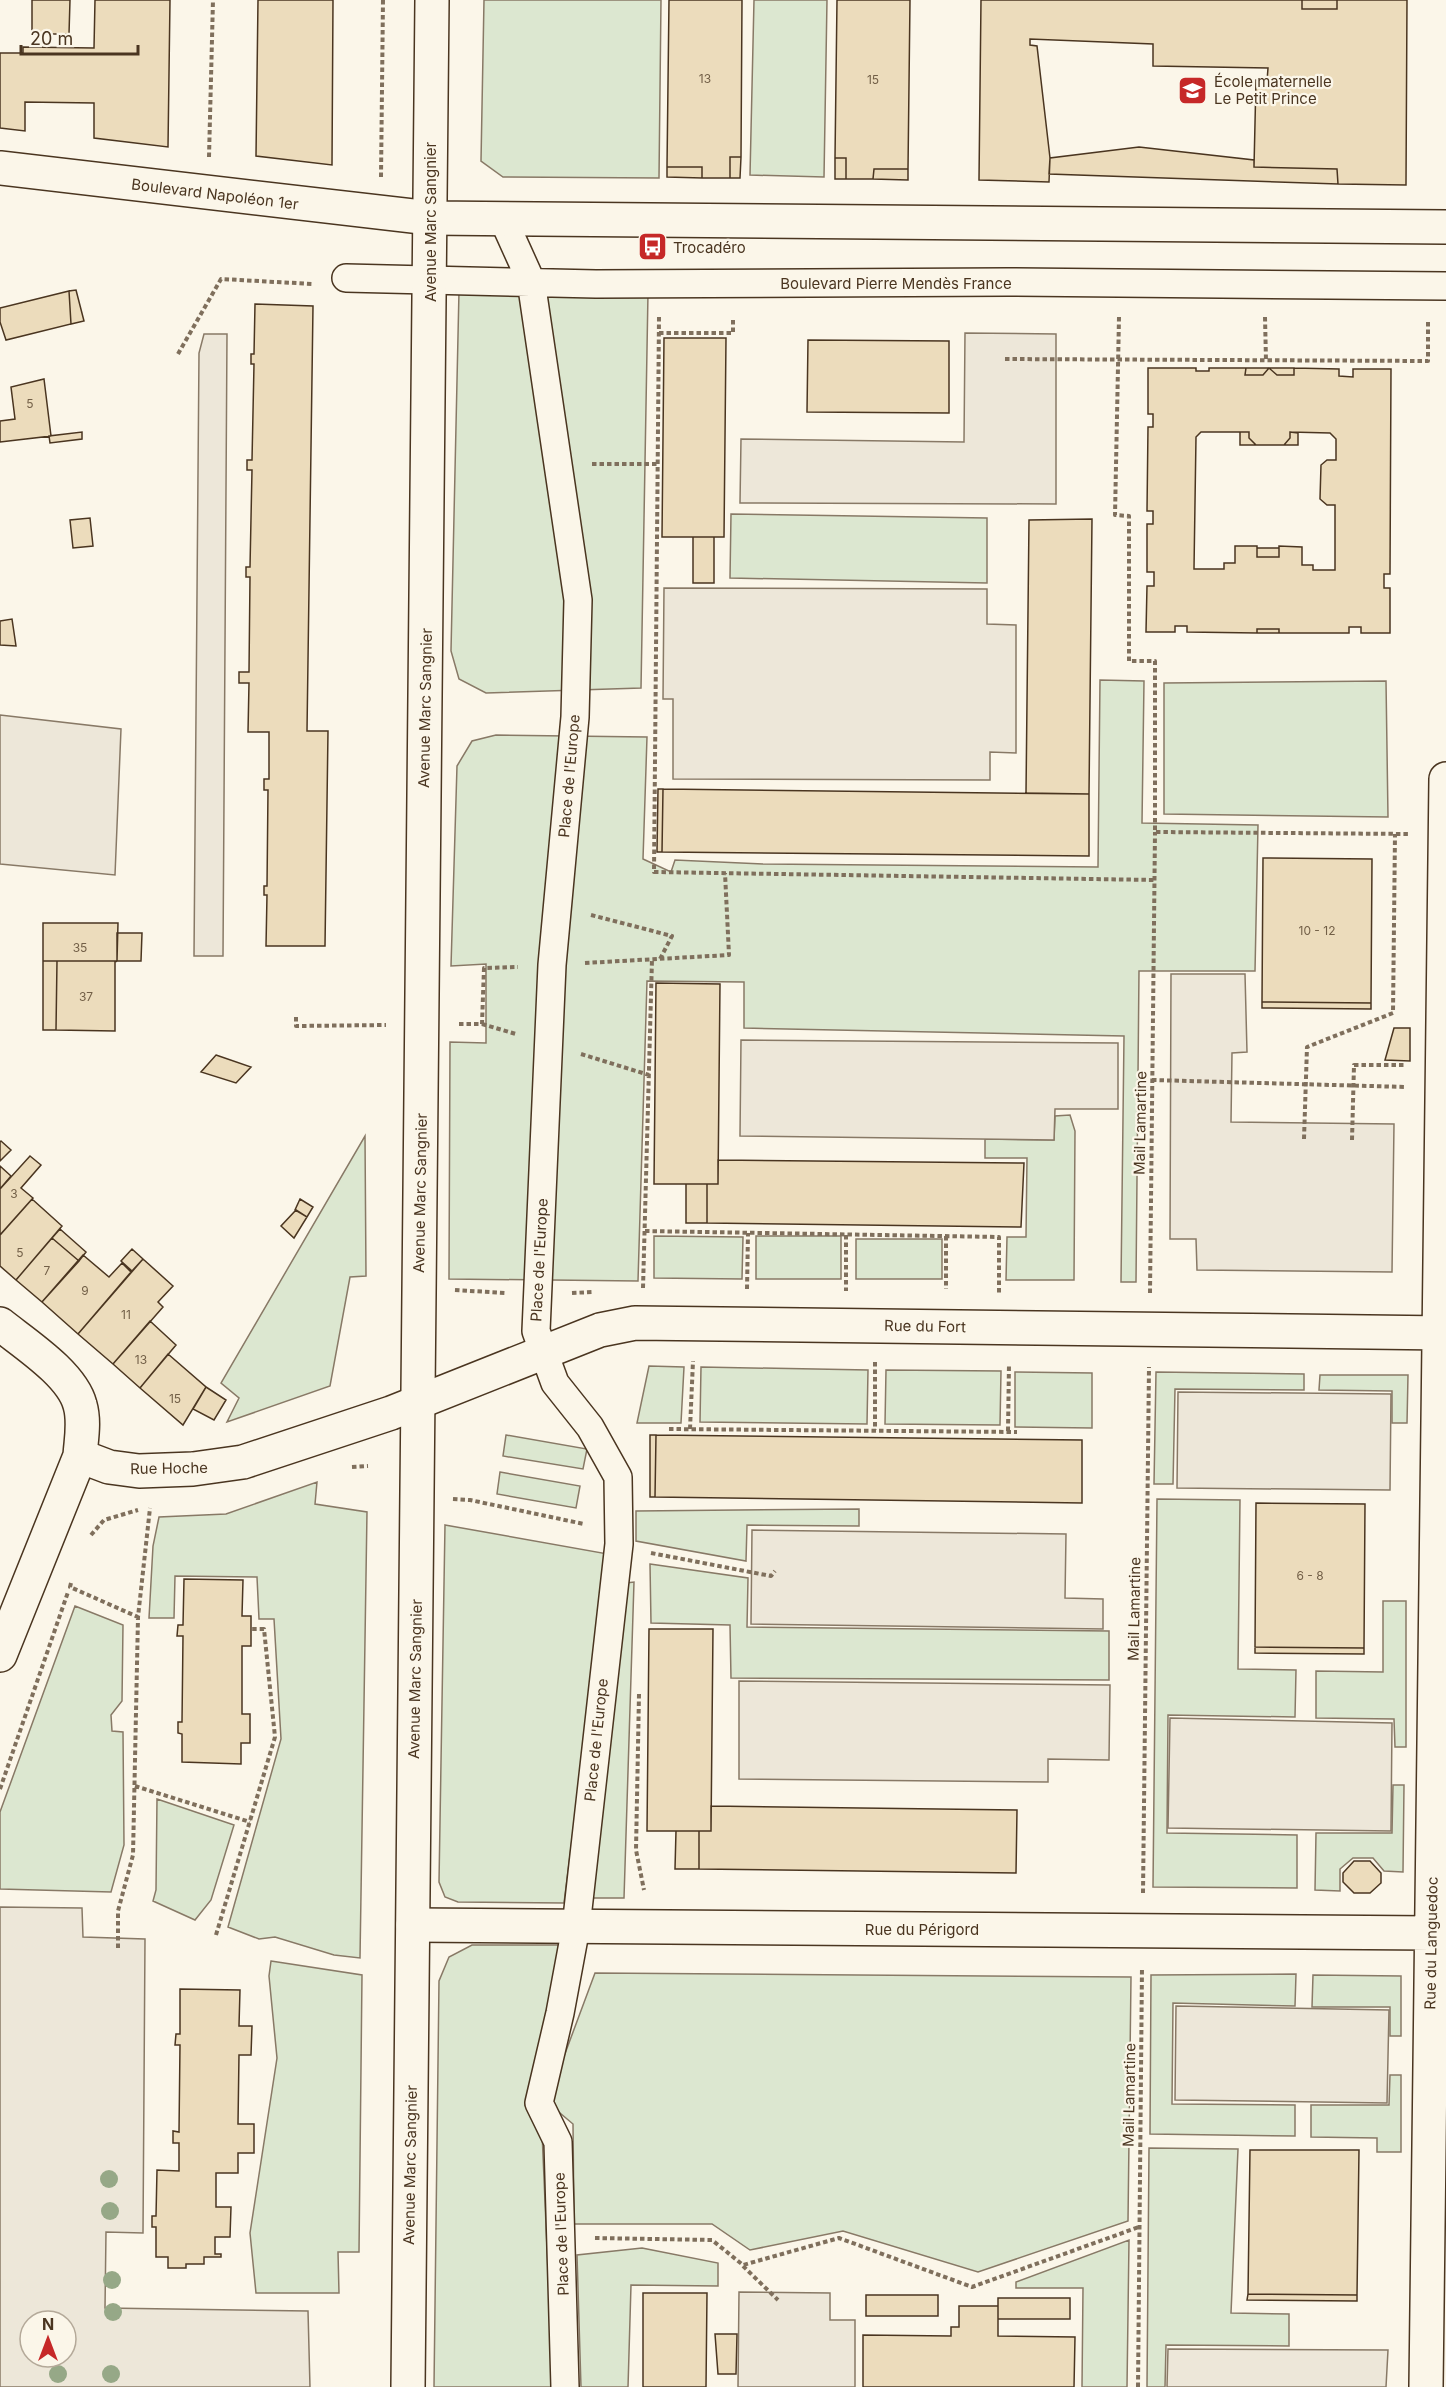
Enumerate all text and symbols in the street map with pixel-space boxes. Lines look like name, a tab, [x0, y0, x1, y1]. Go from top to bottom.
scale bar	[21, 18, 138, 56]
text: 20 m	[30, 28, 73, 49]
house number: 13	[699, 71, 711, 86]
house number: 15	[867, 72, 879, 87]
place label: École maternelle Le Petit Prince	[1214, 72, 1332, 108]
school or university icon: École maternelle Le Petit Prince	[1177, 74, 1209, 106]
street label: Avenue Marc Sangnier	[421, 142, 440, 302]
street label: Boulevard Napoléon 1er	[130, 174, 300, 214]
bus stop icon: Trocadéro	[636, 231, 668, 263]
place label: Trocadéro	[673, 238, 746, 257]
street label: Boulevard Pierre Mendès France	[780, 274, 1012, 293]
house number: 5	[26, 396, 34, 411]
street label: Avenue Marc Sangnier	[414, 627, 436, 788]
street label: Place de l'Europe	[554, 714, 584, 838]
house number: 10 - 12	[1299, 923, 1335, 938]
house number: 35	[73, 940, 87, 955]
house number: 37	[79, 989, 93, 1004]
street label: Mail Lamartine	[1130, 1071, 1150, 1175]
street label: Avenue Marc Sangnier	[409, 1112, 431, 1273]
house number: 3	[10, 1186, 18, 1201]
street label: Place de l'Europe	[526, 1198, 552, 1322]
house number: 5	[16, 1245, 24, 1260]
house number: 7	[44, 1263, 51, 1278]
house number: 9	[81, 1283, 89, 1298]
house number: 11	[121, 1307, 131, 1322]
street label: Rue du Fort	[884, 1316, 966, 1336]
house number: 13	[135, 1352, 147, 1367]
house number: 15	[169, 1391, 181, 1406]
street label: Rue Hoche	[130, 1458, 208, 1478]
street label: Mail Lamartine	[1124, 1557, 1144, 1661]
house number: 6 - 8	[1296, 1568, 1324, 1583]
street label: Avenue Marc Sangnier	[404, 1598, 426, 1759]
street label: Place de l'Europe	[580, 1678, 612, 1802]
street label: Rue du Languedoc	[1420, 1876, 1442, 2010]
street label: Rue du Périgord	[865, 1920, 979, 1939]
street label: Mail Lamartine	[1119, 2043, 1139, 2147]
street label: Avenue Marc Sangnier	[399, 2084, 421, 2245]
street label: Place de l'Europe	[549, 2172, 573, 2296]
north arrow	[18, 2309, 78, 2369]
text: N	[42, 2314, 54, 2334]

